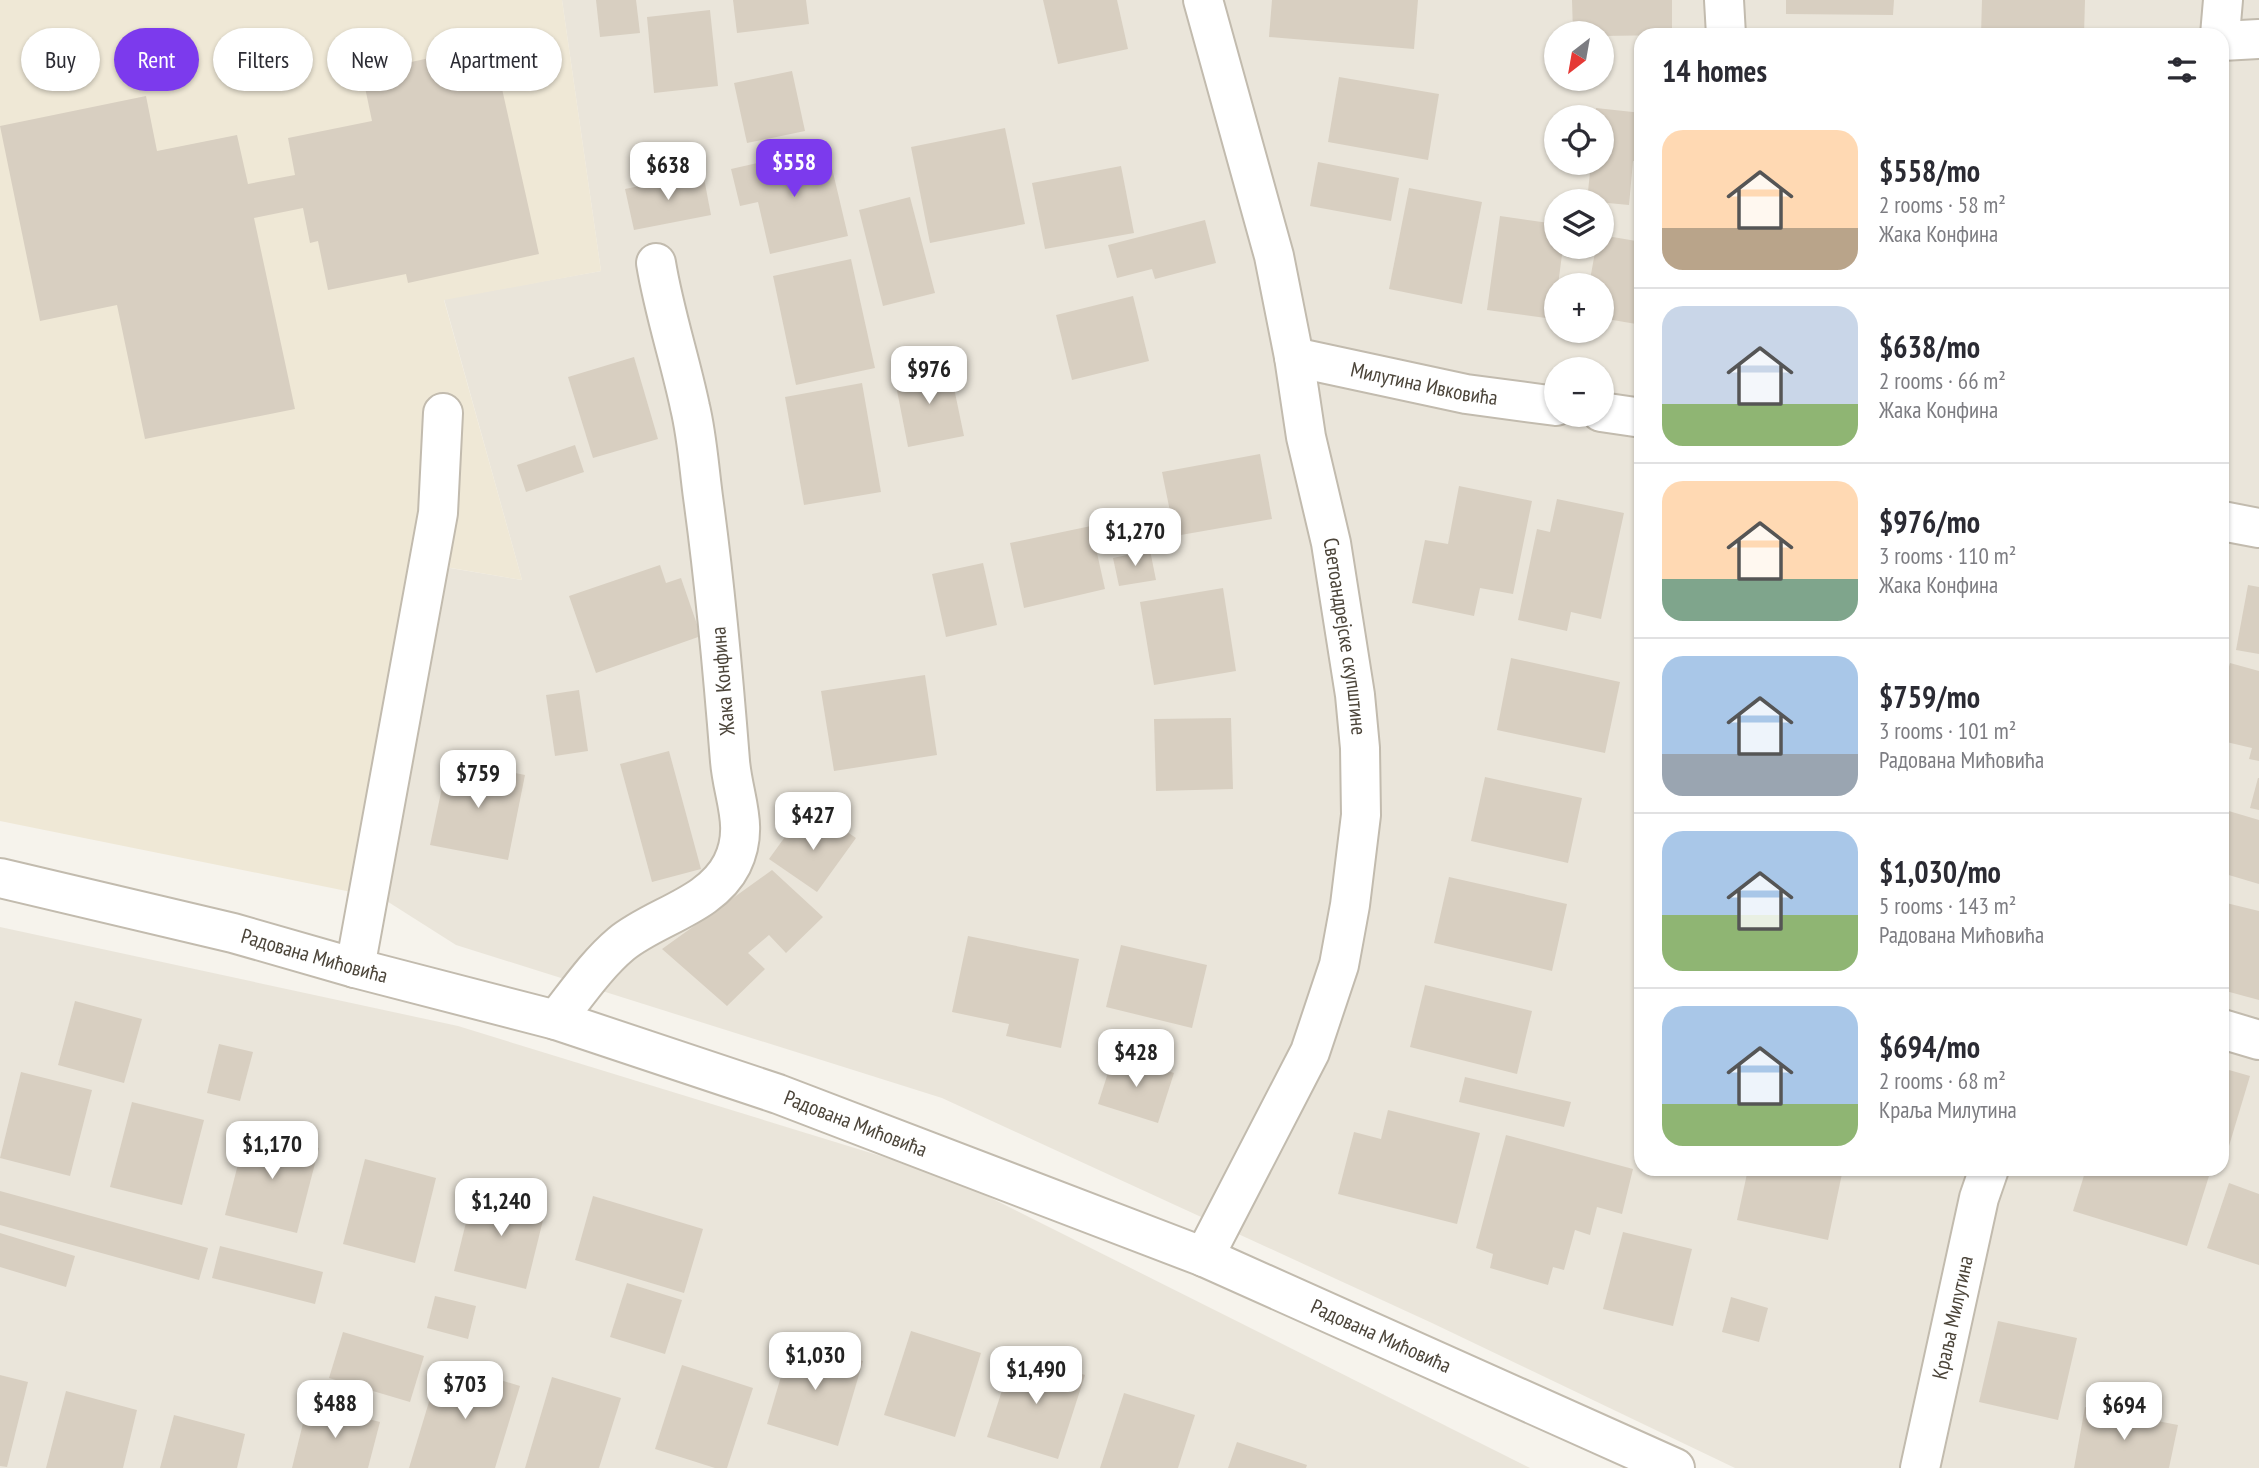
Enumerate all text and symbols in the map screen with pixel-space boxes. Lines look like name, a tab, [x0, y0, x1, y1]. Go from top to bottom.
north arrow	[1544, 21, 1614, 91]
map controls	[1544, 21, 1614, 427]
chip: Buy	[21, 28, 100, 91]
chip: Rent	[114, 28, 199, 91]
chip: Filters	[213, 28, 313, 91]
chip: New	[327, 28, 412, 91]
chip: Apartment	[426, 28, 562, 91]
text: 14 homes	[1662, 51, 1767, 90]
icon: filters	[2163, 51, 2201, 89]
button: locate	[1544, 105, 1614, 175]
pin: $558	[753, 140, 835, 199]
pin: $638	[627, 142, 709, 202]
text: $558	[772, 147, 816, 176]
text: $638	[646, 150, 690, 179]
text: $558/mo	[1879, 151, 1980, 190]
icon: home	[1718, 158, 1802, 242]
button: layers	[1544, 189, 1614, 259]
text: 2 rooms · 58 m²	[1879, 190, 2006, 219]
text: Жака Конфина	[1879, 219, 1998, 248]
button: +	[1544, 273, 1614, 343]
text: $638/mo	[1879, 327, 1980, 366]
icon: home	[1718, 334, 1802, 418]
pin: $976	[888, 346, 970, 406]
text: $976	[907, 354, 951, 383]
street label: Милутина Ивковића	[1348, 356, 1499, 411]
button: −	[1544, 357, 1614, 427]
text: 2 rooms · 66 m²	[1879, 366, 2006, 395]
text: Жака Конфина	[1879, 395, 1998, 424]
text: $976/mo	[1879, 502, 1980, 541]
pin: $1,270	[1078, 508, 1192, 568]
icon: home	[1718, 509, 1802, 593]
text: $1,270	[1105, 516, 1165, 545]
street label: Светоандрејске скупштине	[1317, 535, 1373, 736]
text: 3 rooms · 110 m²	[1879, 541, 2016, 570]
text: Жака Конфина	[1879, 570, 1998, 599]
street label: Жака Конфина	[704, 626, 741, 737]
text: $759/mo	[1879, 677, 1980, 716]
icon: home	[1718, 684, 1802, 768]
text: 3 rooms · 101 m²	[1879, 716, 2016, 745]
text: Радована Мићовића	[1879, 745, 2044, 774]
pin: $759	[437, 750, 519, 810]
text: $759	[456, 758, 500, 787]
pin: $427	[772, 792, 854, 852]
text: $427	[791, 800, 835, 829]
text: $1,030/mo	[1879, 852, 2001, 891]
icon: home	[1718, 859, 1802, 943]
text: 5 rooms · 143 m²	[1879, 891, 2016, 920]
text: Радована Мићовића	[1879, 920, 2044, 949]
street label: Радована Мићовића	[238, 922, 391, 989]
text: $694/mo	[1879, 1027, 1980, 1066]
pin: $428	[1095, 1030, 1177, 1089]
icon: home	[1718, 1034, 1802, 1118]
text: $428	[1114, 1037, 1158, 1066]
text: 2 rooms · 68 m²	[1879, 1066, 2006, 1095]
street label: Радована Мићовића	[780, 1084, 931, 1163]
text: Краља Милутина	[1879, 1095, 2017, 1124]
pin: $1,170	[215, 1122, 329, 1181]
text: $1,170	[242, 1129, 302, 1158]
pin: $1,240	[444, 1178, 558, 1238]
text: $1,240	[471, 1186, 531, 1215]
street label: Краља Милутина	[1926, 1253, 1979, 1382]
street label: Радована Мићовића	[1307, 1293, 1456, 1379]
pin: $1,030	[758, 1332, 872, 1392]
text: $1,030	[785, 1340, 845, 1369]
pin: $1,490	[979, 1346, 1093, 1406]
text: $1,490	[1006, 1354, 1066, 1383]
pin: $703	[424, 1362, 506, 1421]
text: $703	[443, 1369, 487, 1398]
pin: $488	[294, 1380, 376, 1440]
pin: $694	[2083, 1382, 2165, 1442]
text: $488	[313, 1388, 357, 1417]
text: $694	[2102, 1390, 2146, 1419]

